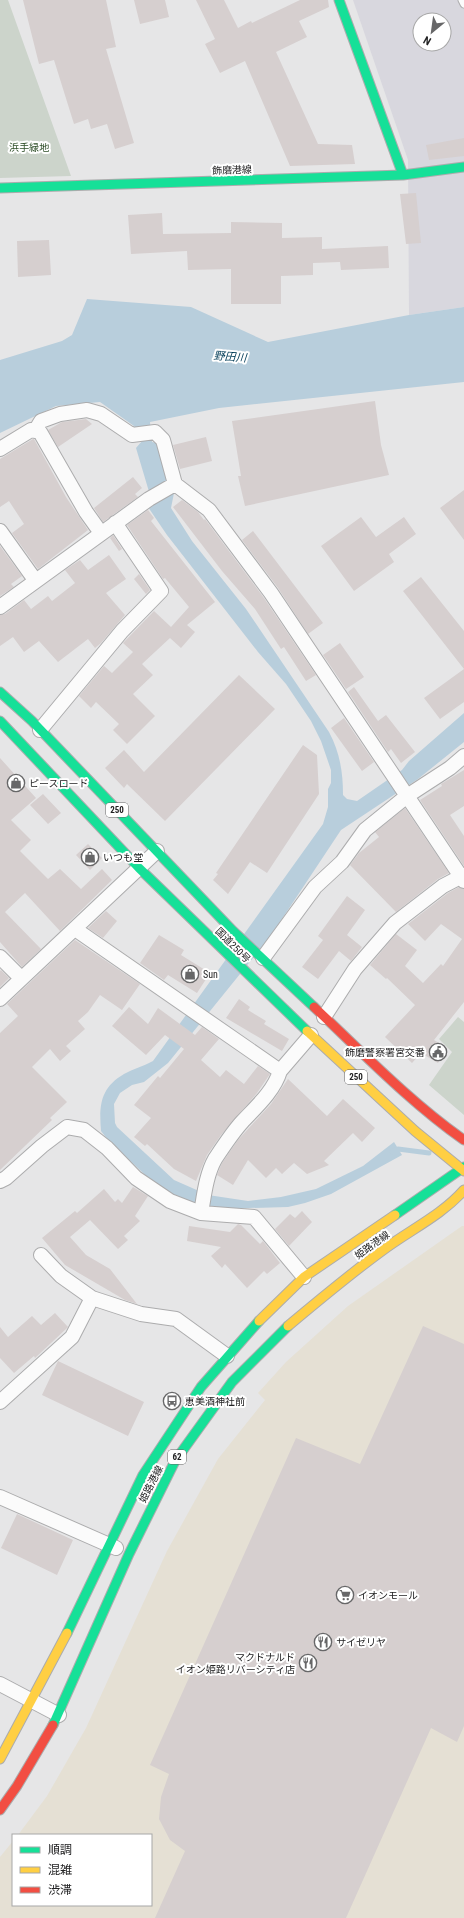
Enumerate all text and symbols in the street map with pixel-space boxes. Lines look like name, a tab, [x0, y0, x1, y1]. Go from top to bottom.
north arrow	[412, 12, 452, 52]
text: N	[421, 33, 433, 48]
park label: 浜手緑地	[9, 142, 50, 153]
street label: 飾磨港線	[212, 164, 252, 176]
water label: 野田川	[213, 349, 248, 365]
shop icon: ピースロード	[6, 773, 26, 793]
place label: ピースロード	[29, 778, 89, 789]
road number: 250	[106, 803, 128, 817]
shop icon: いつも堂	[80, 847, 100, 867]
place label: いつも堂	[103, 852, 143, 863]
street label: 国道250号	[213, 925, 253, 965]
shop icon: Sun	[180, 964, 200, 984]
place label: Sun	[203, 969, 218, 980]
public building icon: 飾磨警察署宮交番	[428, 1042, 448, 1062]
place label: 飾磨警察署宮交番	[345, 1047, 425, 1058]
road number: 250	[345, 1070, 367, 1084]
street label: 姫路港線	[353, 1229, 391, 1261]
bus stop icon: 恵美酒神社前	[162, 1391, 182, 1411]
place label: 恵美酒神社前	[185, 1396, 245, 1407]
road number: 62	[168, 1450, 186, 1464]
street label: 姫路港線	[137, 1464, 165, 1504]
supermarket icon: イオンモール	[335, 1585, 355, 1605]
place label: イオンモール	[358, 1590, 418, 1601]
restaurant icon: サイゼリヤ	[313, 1632, 333, 1652]
place label: サイゼリヤ	[336, 1637, 386, 1648]
place label: マクドナルド イオン姫路リバーシティ店	[176, 1652, 295, 1675]
restaurant icon: マクドナルド イオン姫路リバーシティ店	[298, 1653, 318, 1673]
legend	[12, 1834, 152, 1906]
text: 順調	[48, 1843, 72, 1857]
text: 混雑	[48, 1863, 72, 1877]
text: 渋滞	[48, 1883, 72, 1897]

